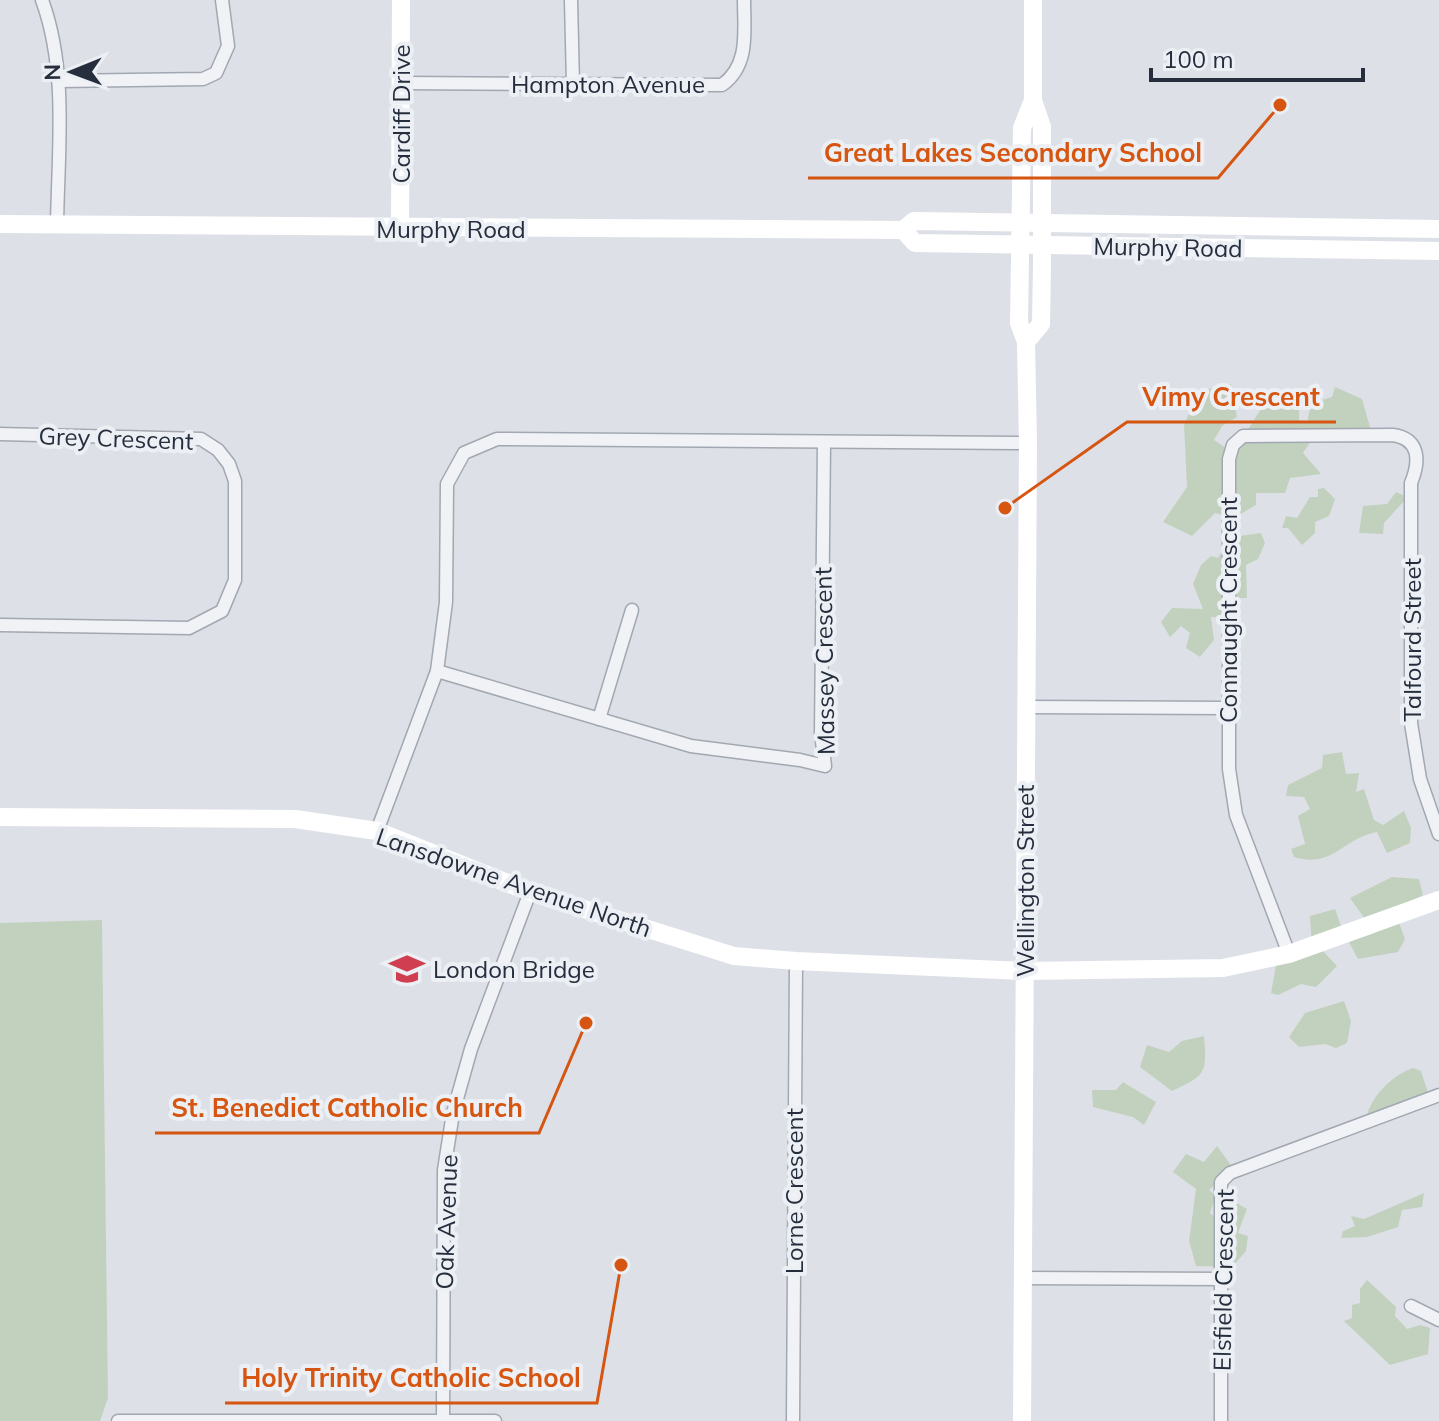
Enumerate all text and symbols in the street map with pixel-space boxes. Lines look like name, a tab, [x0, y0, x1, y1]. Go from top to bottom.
north arrow	[32, 32, 112, 112]
scale bar	[1151, 32, 1363, 82]
street label: Cardiff Drive	[386, 44, 416, 184]
text: 100 m	[1163, 44, 1234, 74]
text: N	[38, 64, 66, 81]
street label: Hampton Avenue	[511, 69, 705, 99]
callout: Great Lakes Secondary School	[808, 128, 1218, 178]
text: Great Lakes Secondary School	[824, 136, 1202, 169]
street label: Murphy Road	[376, 214, 526, 244]
street label: Murphy Road	[1093, 231, 1243, 263]
callout: Vimy Crescent	[1127, 372, 1336, 422]
text: Vimy Crescent	[1141, 380, 1320, 413]
street label: Grey Crescent	[38, 420, 194, 456]
street label: Connaught Crescent	[1213, 497, 1243, 723]
street label: Talfourd Street	[1397, 558, 1427, 722]
street label: Massey Crescent	[807, 567, 841, 755]
street label: Wellington Street	[1010, 785, 1040, 977]
street label: Lansdowne Avenue North	[373, 821, 655, 943]
school or university icon: London Bridge	[388, 950, 426, 988]
place label: London Bridge	[433, 954, 595, 984]
callout: St. Benedict Catholic Church	[155, 1083, 539, 1133]
text: St. Benedict Catholic Church	[171, 1091, 523, 1124]
street label: Lorne Crescent	[779, 1108, 809, 1274]
street label: Oak Avenue	[429, 1154, 463, 1290]
street label: Elsfield Crescent	[1206, 1189, 1240, 1371]
callout: Holy Trinity Catholic School	[225, 1353, 597, 1403]
text: Holy Trinity Catholic School	[241, 1361, 581, 1394]

